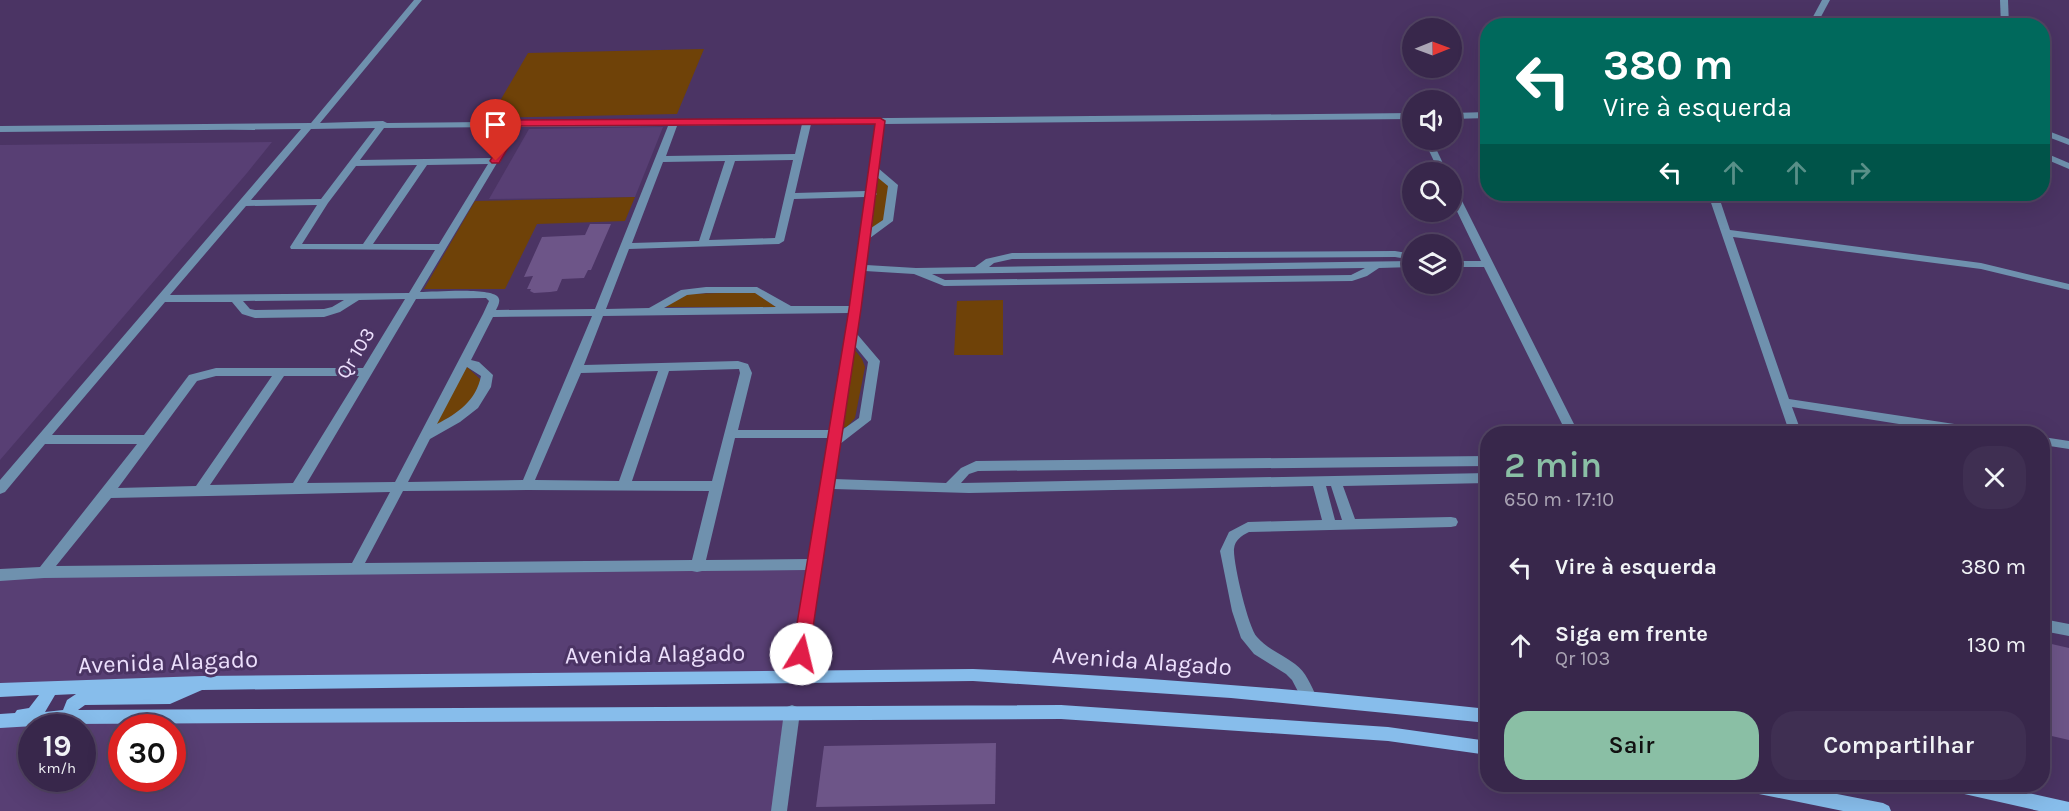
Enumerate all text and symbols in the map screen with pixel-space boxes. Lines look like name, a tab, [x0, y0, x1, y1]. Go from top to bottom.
north arrow	[1402, 18, 1462, 78]
map controls	[1402, 18, 1462, 294]
text: 380 m	[1603, 40, 1733, 90]
icon: left	[1504, 42, 1582, 120]
button: sound	[1402, 90, 1462, 150]
text: Vire à esquerda	[1603, 91, 1792, 123]
pin	[470, 99, 521, 161]
icon: arrive	[479, 108, 512, 141]
icon: left	[1654, 156, 1687, 189]
icon: ahead	[1717, 156, 1750, 189]
icon: ahead	[1780, 156, 1813, 189]
icon: right	[1843, 156, 1876, 189]
button: search	[1402, 162, 1462, 222]
button: layers	[1402, 234, 1462, 294]
street label: Qr 103	[331, 324, 380, 383]
text: 2 min	[1504, 444, 1602, 486]
button: close	[1963, 446, 2026, 509]
text: 650 m · 17:10	[1504, 488, 1614, 511]
icon: left	[1504, 551, 1537, 584]
text: Vire à esquerda	[1555, 554, 1717, 580]
text: 380 m	[1961, 554, 2026, 580]
text: Siga em frente	[1555, 621, 1708, 647]
position arrow	[769, 622, 833, 686]
icon: ahead	[1504, 629, 1537, 662]
text: 130 m	[1967, 632, 2026, 658]
street label: Avenida Alagado	[565, 638, 745, 670]
street label: Avenida Alagado	[1051, 641, 1233, 681]
street label: Avenida Alagado	[77, 645, 259, 679]
text: Qr 103	[1555, 647, 1610, 670]
button: Sair	[1504, 711, 1759, 780]
button: Compartilhar	[1771, 711, 2026, 780]
speed limit sign: 30	[108, 714, 186, 792]
text: 19	[42, 728, 71, 764]
text: km/h	[38, 759, 76, 777]

